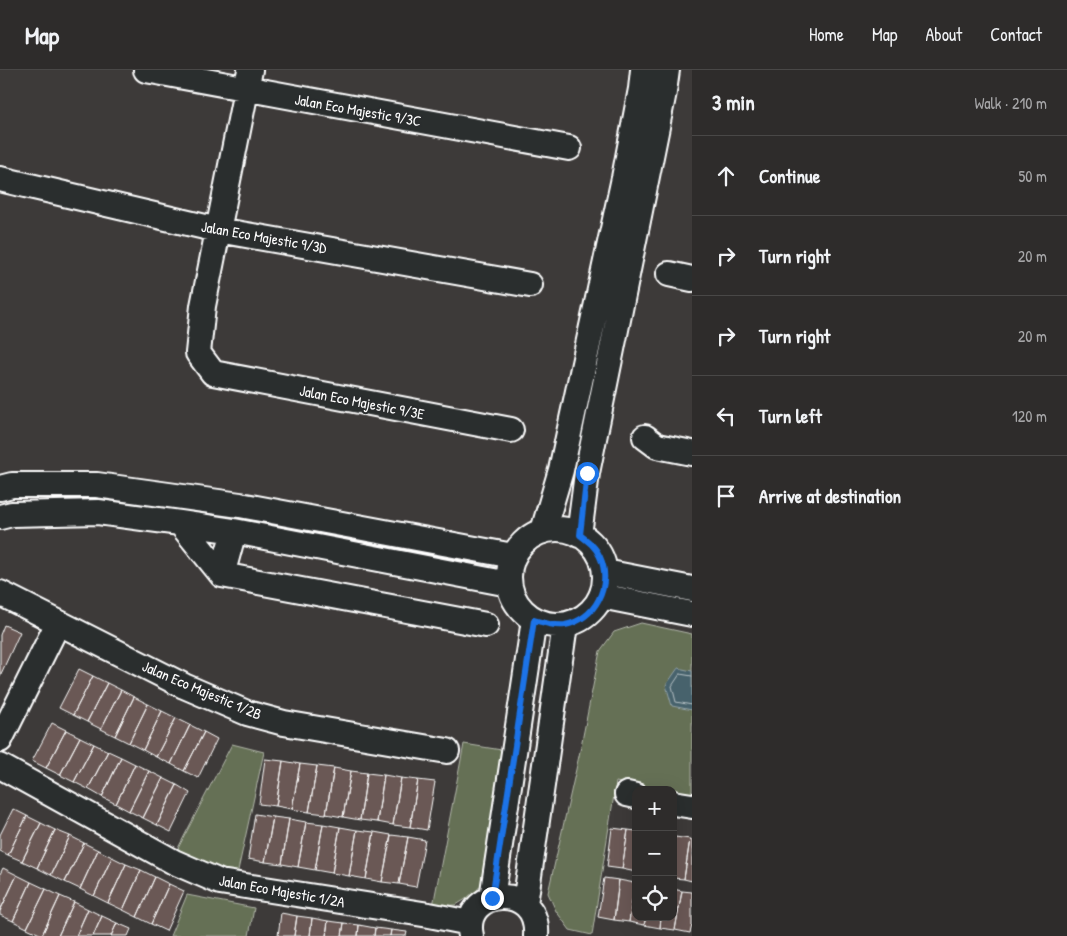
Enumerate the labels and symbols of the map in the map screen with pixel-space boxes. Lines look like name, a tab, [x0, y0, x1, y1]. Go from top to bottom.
street label: Jalan Eco Majestic 9/3C	[293, 89, 423, 131]
street label: Jalan Eco Majestic 9/3D	[200, 216, 329, 259]
street label: Jalan Eco Majestic 9/3E	[298, 380, 426, 424]
route start	[576, 462, 599, 485]
street label: Jalan Eco Majestic 1/2B	[139, 655, 265, 725]
street label: Jalan Eco Majestic 1/2A	[217, 870, 347, 913]
route end	[481, 887, 504, 910]

